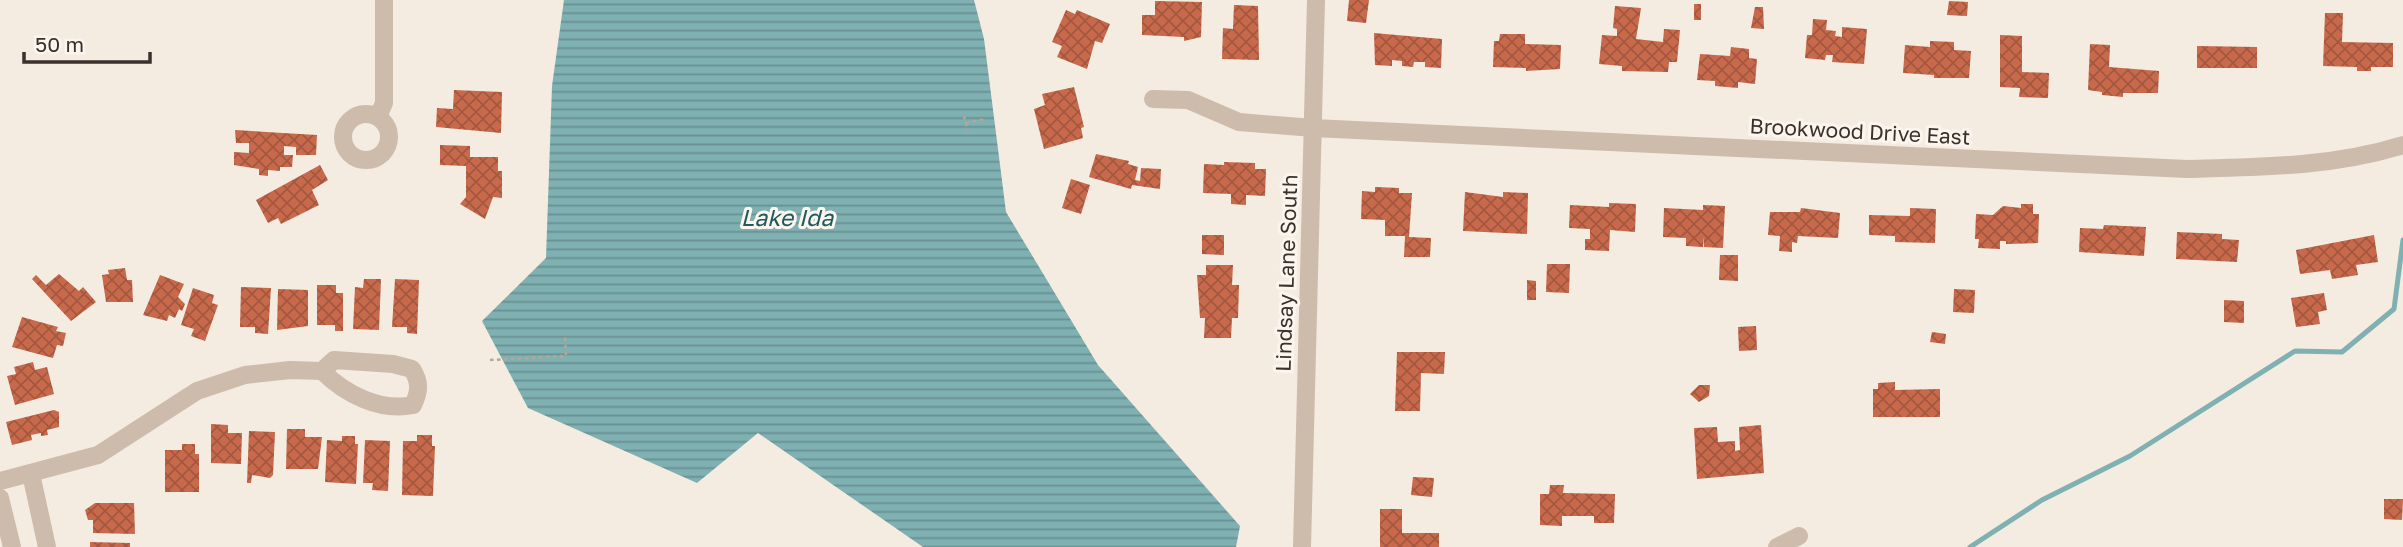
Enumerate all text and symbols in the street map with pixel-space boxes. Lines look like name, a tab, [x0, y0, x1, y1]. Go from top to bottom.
scale bar	[24, 21, 150, 65]
text: 50 m	[35, 31, 84, 57]
street label: Brookwood Drive East	[1749, 112, 1971, 150]
street label: Lindsay Lane South	[1270, 174, 1302, 372]
water label: Lake Ida	[741, 203, 834, 231]

